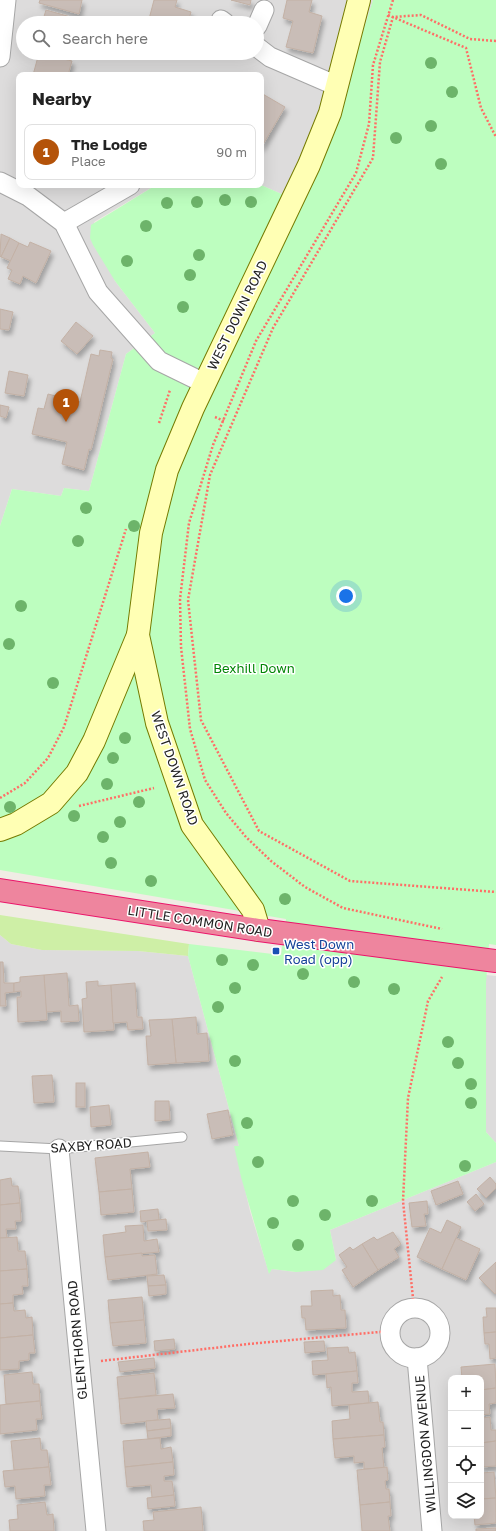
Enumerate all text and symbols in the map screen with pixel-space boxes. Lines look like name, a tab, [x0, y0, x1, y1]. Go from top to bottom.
search box	[16, 16, 264, 60]
icon: search	[30, 27, 52, 49]
text: Search here	[62, 29, 148, 47]
text: Nearby	[32, 88, 92, 109]
text: The Lodge	[71, 135, 147, 153]
text: 1	[43, 144, 49, 160]
text: 90 m	[216, 144, 247, 160]
text: Place	[71, 153, 106, 169]
street label: WEST DOWN ROAD	[203, 258, 271, 372]
pin: 1	[53, 389, 79, 422]
your location	[336, 586, 356, 606]
park label: Bexhill Down	[213, 660, 295, 676]
street label: WEST DOWN ROAD	[148, 709, 202, 827]
street label: LITTLE COMMON ROAD	[126, 902, 274, 940]
place label: West Down Road (opp)	[284, 936, 354, 967]
marker: West Down Road (opp)	[271, 946, 281, 956]
street label: SAXBY ROAD	[50, 1134, 132, 1156]
street label: GLENTHORN ROAD	[64, 1280, 90, 1400]
street label: WILLINGDON AVENUE	[411, 1375, 439, 1513]
map controls	[448, 1375, 484, 1519]
button: +	[448, 1375, 484, 1411]
button: −	[448, 1411, 484, 1447]
button: locate	[448, 1447, 484, 1483]
button: layers	[448, 1483, 484, 1519]

